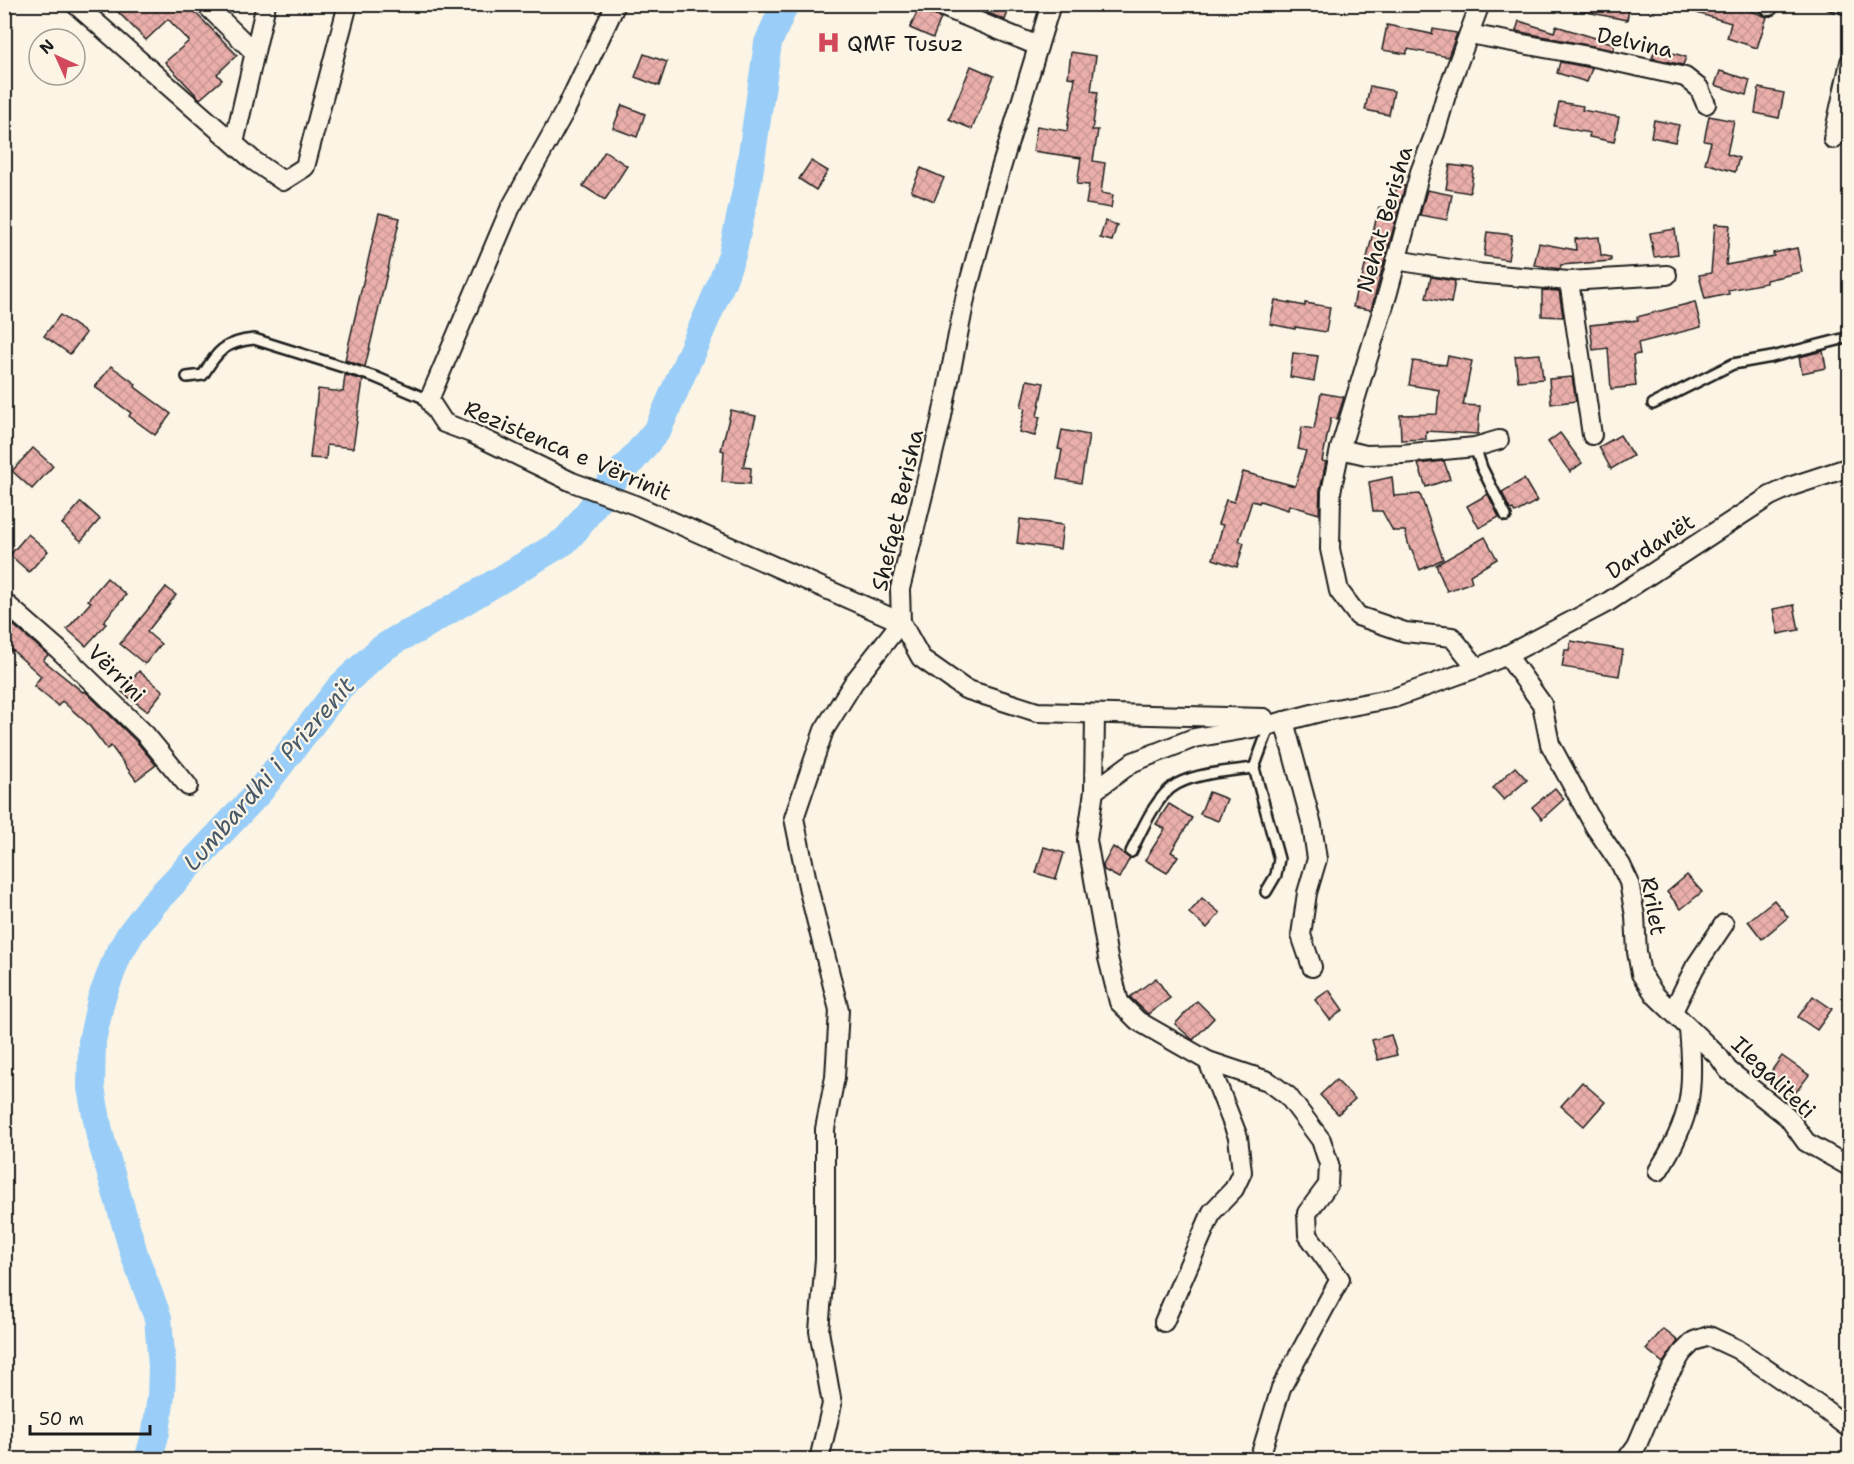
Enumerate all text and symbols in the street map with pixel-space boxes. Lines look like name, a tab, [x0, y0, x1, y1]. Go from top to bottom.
street label: Delvina	[1594, 20, 1676, 65]
north arrow	[27, 27, 87, 87]
place label: QMF Tusuz	[847, 29, 963, 58]
hospital icon: QMF Tusuz	[816, 30, 842, 56]
text: N	[35, 35, 59, 59]
street label: Nehat Berisha	[1350, 142, 1419, 296]
street label: Rezistenca e Vërrinit	[460, 394, 676, 507]
street label: Shefqet Berisha	[865, 426, 930, 594]
street label: Dardanët	[1601, 507, 1700, 586]
street label: Vërrini	[81, 638, 152, 709]
water label: Lumbardhi i Prizrenit	[176, 670, 362, 878]
street label: Rrilet	[1634, 875, 1673, 938]
street label: Ilegaliteti	[1725, 1030, 1822, 1125]
scale bar	[30, 1398, 150, 1436]
text: 50 m	[39, 1407, 84, 1431]

